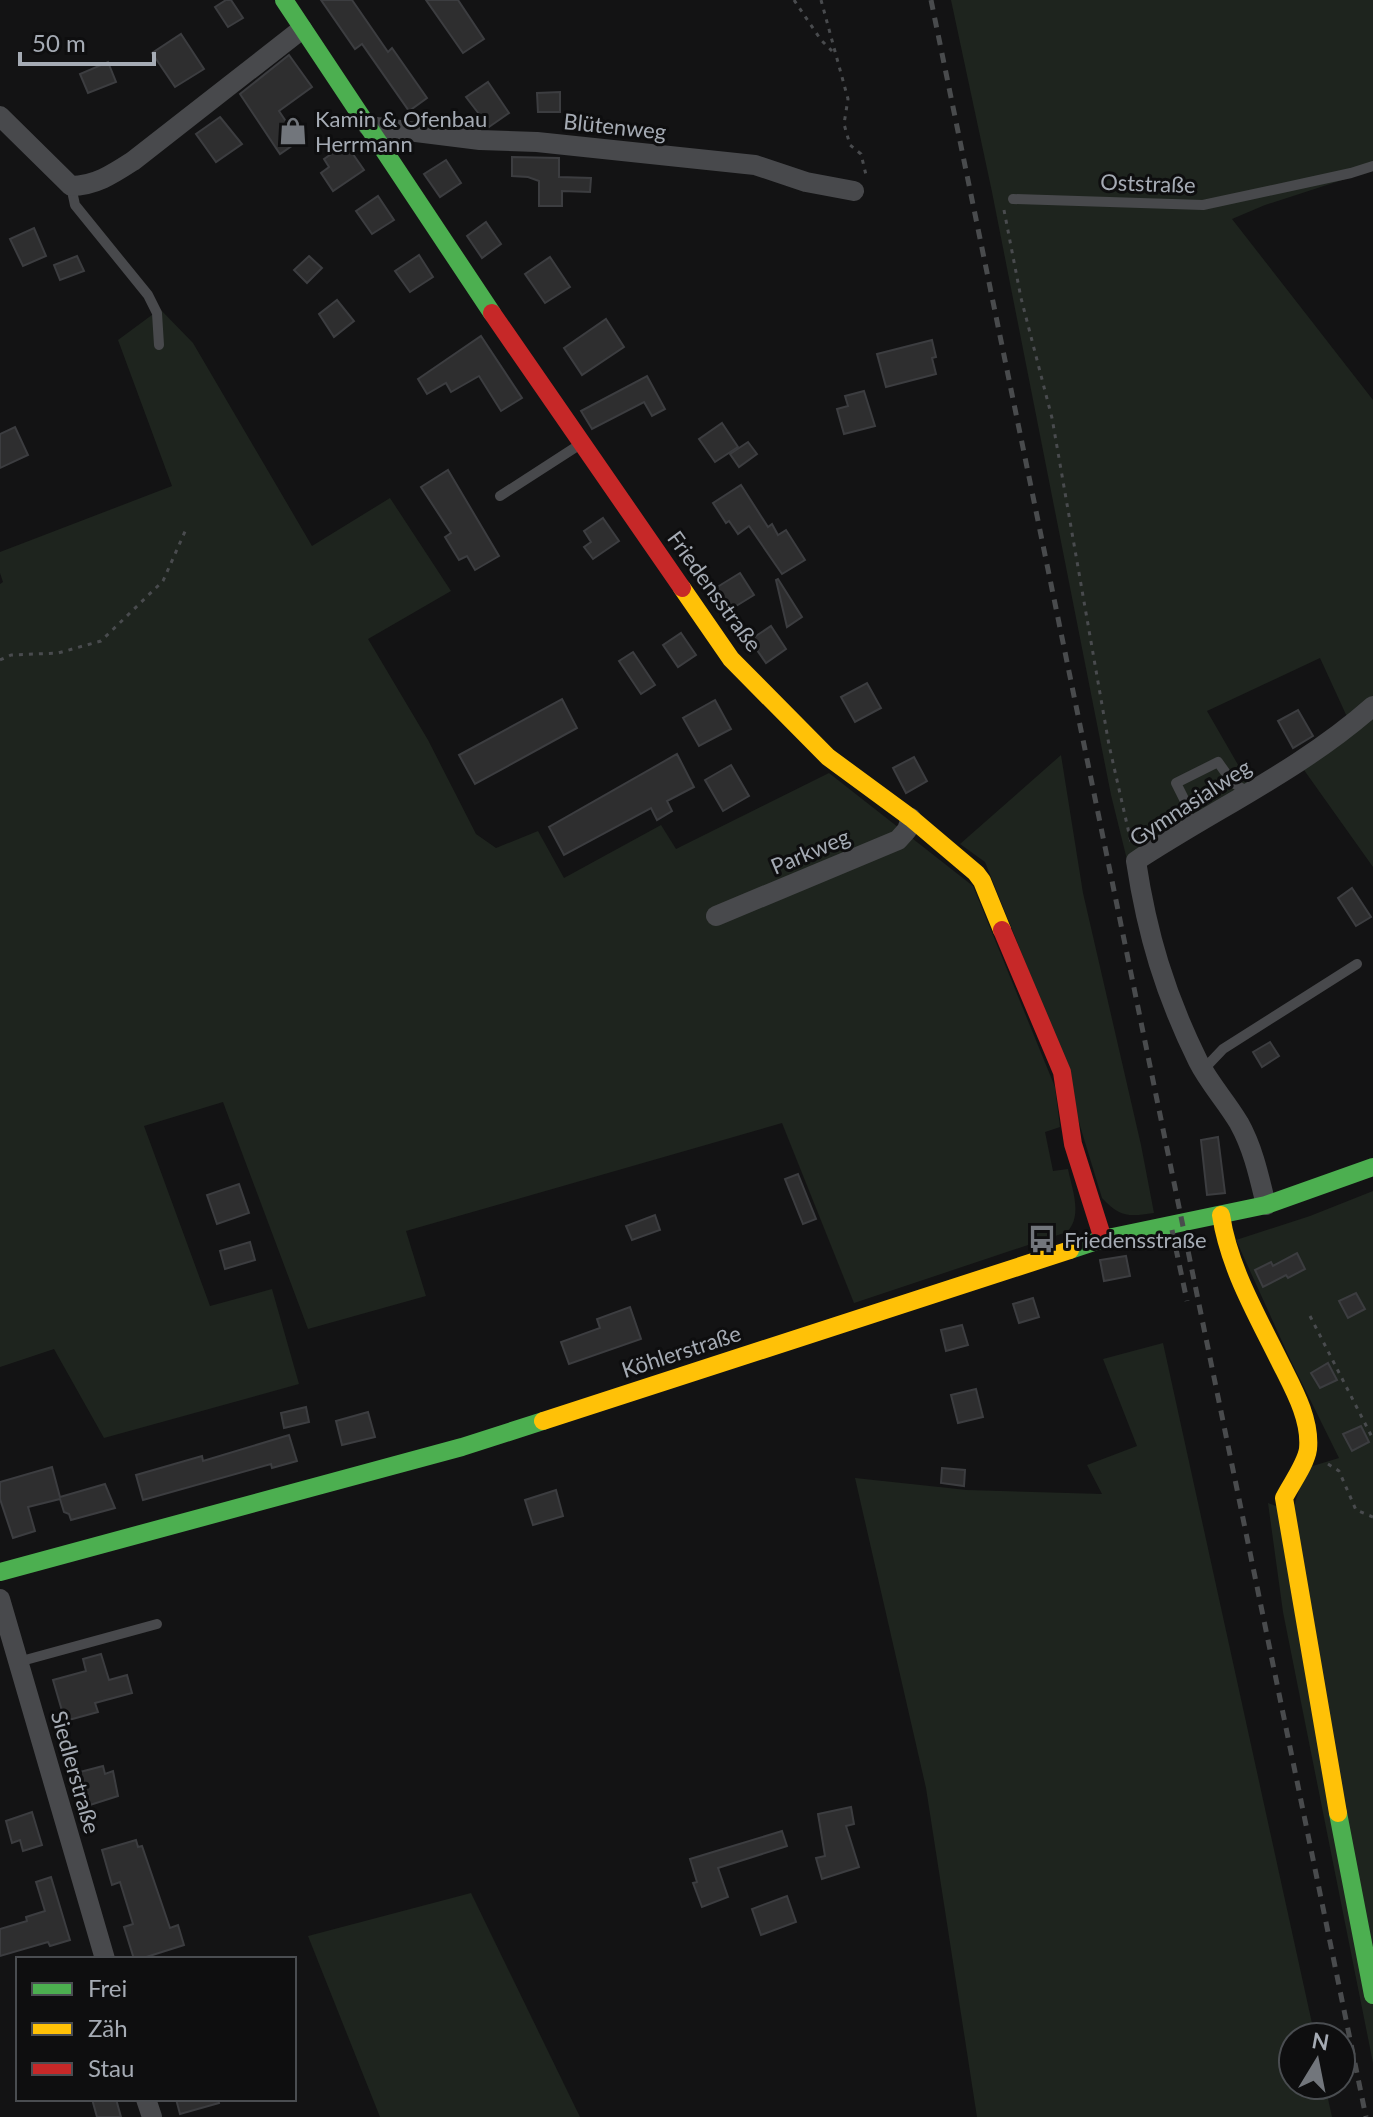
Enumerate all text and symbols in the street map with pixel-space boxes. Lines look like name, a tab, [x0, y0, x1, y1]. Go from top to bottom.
scale bar	[20, 16, 154, 66]
text: 50 m	[32, 28, 86, 57]
place label: Kamin & Ofenbau Herrmann	[315, 105, 487, 157]
street label: Blütenweg	[562, 107, 668, 145]
shop icon: Kamin & Ofenbau Herrmann	[278, 116, 308, 146]
street label: Oststraße	[1100, 168, 1196, 198]
street label: Friedensstraße	[662, 525, 768, 657]
street label: Gymnasialweg	[1124, 753, 1256, 851]
street label: Parkweg	[766, 822, 854, 880]
bus stop icon: Friedensstraße	[1027, 1224, 1057, 1254]
place label: Friedensstraße	[1064, 1226, 1207, 1253]
street label: Köhlerstraße	[618, 1319, 744, 1383]
street label: Siedlerstraße	[46, 1708, 106, 1836]
legend	[16, 1957, 296, 2101]
text: Frei	[88, 1973, 127, 2002]
text: Zäh	[88, 2013, 128, 2042]
north arrow	[1277, 2021, 1357, 2101]
text: N	[1310, 2026, 1331, 2056]
text: Stau	[88, 2053, 134, 2082]

